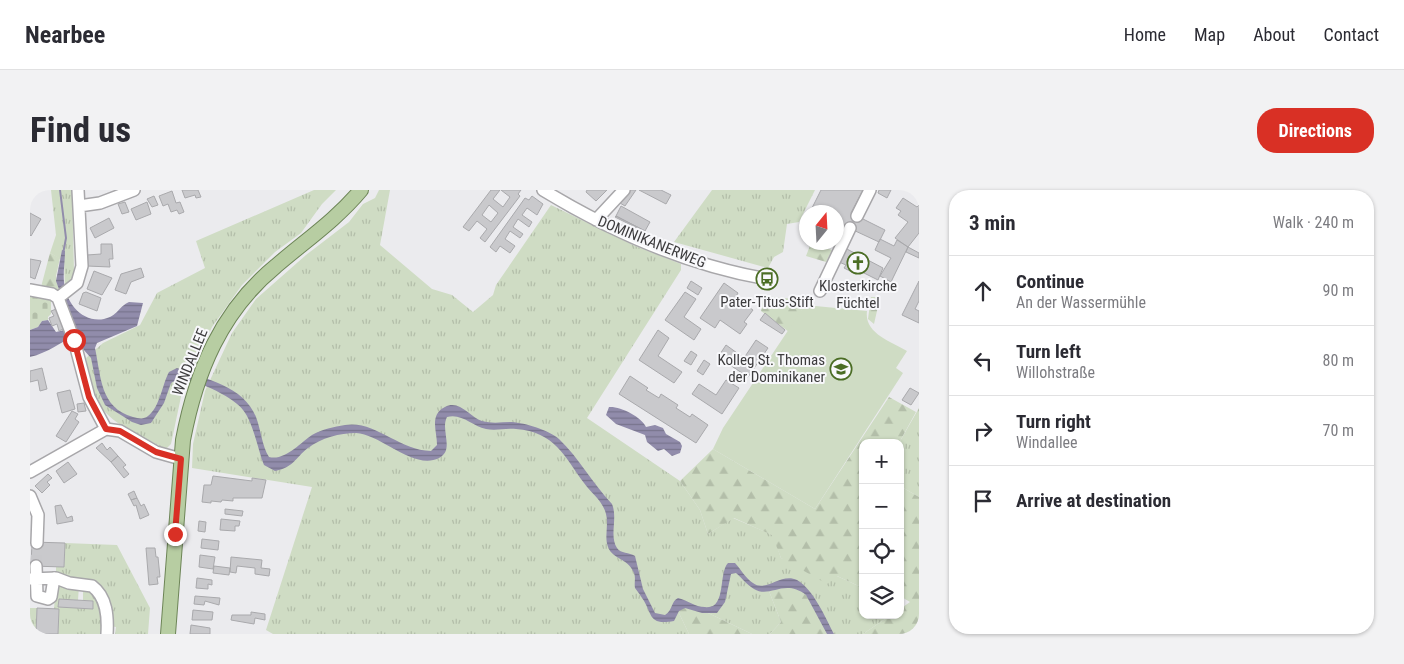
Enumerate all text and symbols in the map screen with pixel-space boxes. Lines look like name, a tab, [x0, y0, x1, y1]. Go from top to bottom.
text: Nearbee	[25, 21, 105, 49]
text: Home	[1124, 24, 1166, 45]
text: Map	[1194, 24, 1225, 45]
text: About	[1253, 24, 1295, 45]
text: Contact	[1323, 24, 1379, 45]
button: Directions	[1257, 108, 1374, 153]
text: Find us	[30, 110, 131, 151]
north arrow	[799, 205, 844, 250]
text: 3 min	[969, 211, 1016, 235]
street label: DOMINIKANERWEG	[595, 212, 709, 272]
text: Walk · 240 m	[1273, 213, 1354, 232]
church icon: Klosterkirche Füchtel	[846, 251, 870, 275]
bus stop icon: Pater-Titus-Stift	[755, 267, 779, 291]
text: Continue	[1016, 270, 1084, 293]
place label: Klosterkirche Füchtel	[819, 277, 897, 312]
icon: ahead	[969, 277, 997, 305]
text: 90 m	[1322, 281, 1354, 300]
place label: Pater-Titus-Stift	[720, 293, 814, 311]
text: An der Wassermühle	[1016, 293, 1146, 312]
street label: WINDALLEE	[168, 326, 212, 398]
route start	[63, 329, 86, 352]
text: Turn left	[1016, 340, 1081, 363]
icon: left	[969, 347, 997, 375]
place label: Kolleg St. Thomas der Dominikaner	[718, 351, 825, 386]
text: 80 m	[1322, 351, 1354, 370]
school or university icon: Kolleg St. Thomas der Dominikaner	[829, 357, 853, 381]
text: Willohstraße	[1016, 363, 1095, 382]
text: Turn right	[1016, 410, 1091, 433]
icon: right	[969, 417, 997, 445]
text: 70 m	[1322, 421, 1354, 440]
text: Windallee	[1016, 433, 1078, 452]
map controls	[859, 439, 904, 619]
button: +	[859, 439, 904, 484]
button: −	[859, 484, 904, 529]
icon: arrive	[969, 487, 997, 515]
text: Arrive at destination	[1016, 489, 1171, 512]
route end	[164, 523, 187, 546]
button: locate	[859, 529, 904, 574]
button: layers	[859, 574, 904, 619]

